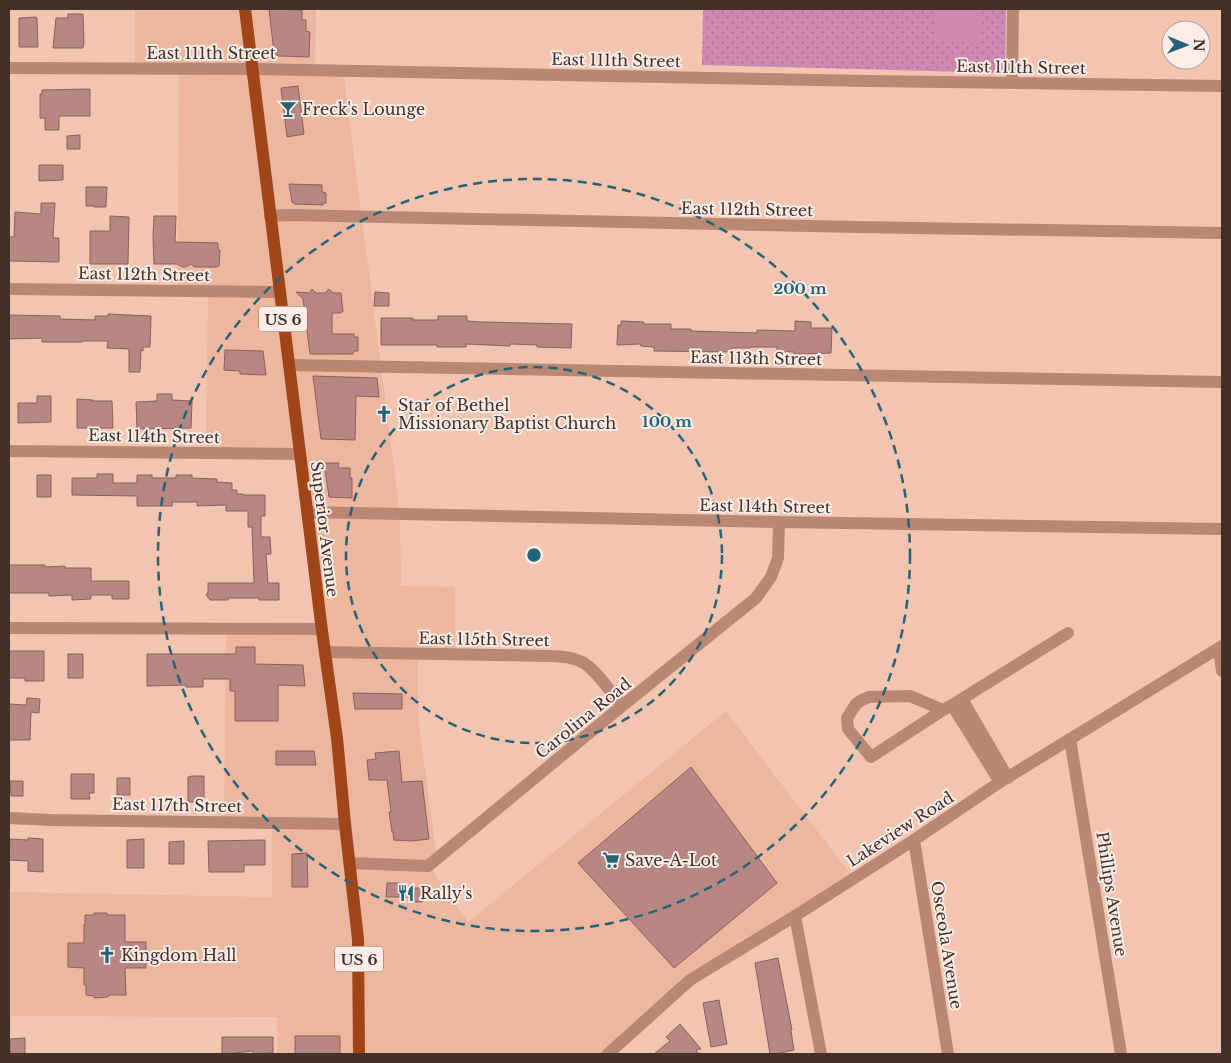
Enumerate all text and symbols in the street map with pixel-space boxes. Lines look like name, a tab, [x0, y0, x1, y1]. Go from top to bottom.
north arrow	[1161, 20, 1211, 70]
text: N	[1190, 38, 1208, 52]
street label: East 111th Street	[146, 43, 276, 63]
street label: East 111th Street	[551, 49, 681, 71]
street label: East 111th Street	[956, 56, 1086, 78]
bar icon: Freck's Lounge	[278, 99, 298, 119]
place label: Freck's Lounge	[302, 99, 425, 119]
street label: East 112th Street	[681, 198, 813, 220]
street label: East 112th Street	[78, 263, 210, 285]
text: 200 m	[774, 279, 827, 298]
road number: US 6	[259, 306, 307, 332]
street label: East 113th Street	[690, 347, 822, 369]
place label: Star of Bethel Missionary Baptist Church	[398, 395, 616, 433]
church icon: Star of Bethel Missionary Baptist Church	[374, 404, 394, 424]
text: 100 m	[642, 412, 692, 431]
street label: East 114th Street	[88, 425, 220, 447]
street label: Superior Avenue	[307, 460, 343, 598]
street label: East 114th Street	[699, 495, 831, 517]
centre of rings	[525, 546, 543, 564]
street label: East 115th Street	[418, 628, 550, 650]
street label: Carolina Road	[531, 673, 635, 763]
street label: Lakeview Road	[843, 787, 957, 871]
street label: East 117th Street	[112, 794, 242, 816]
street label: Phillips Avenue	[1092, 830, 1132, 958]
supermarket icon: Save-A-Lot	[601, 850, 621, 870]
place label: Save-A-Lot	[625, 850, 717, 870]
street label: Osceola Avenue	[927, 880, 967, 1010]
restaurant icon: Rally's	[396, 883, 416, 903]
place label: Rally's	[420, 883, 473, 903]
church icon: Kingdom Hall	[97, 945, 117, 965]
place label: Kingdom Hall	[121, 945, 237, 965]
road number: US 6	[335, 946, 383, 972]

